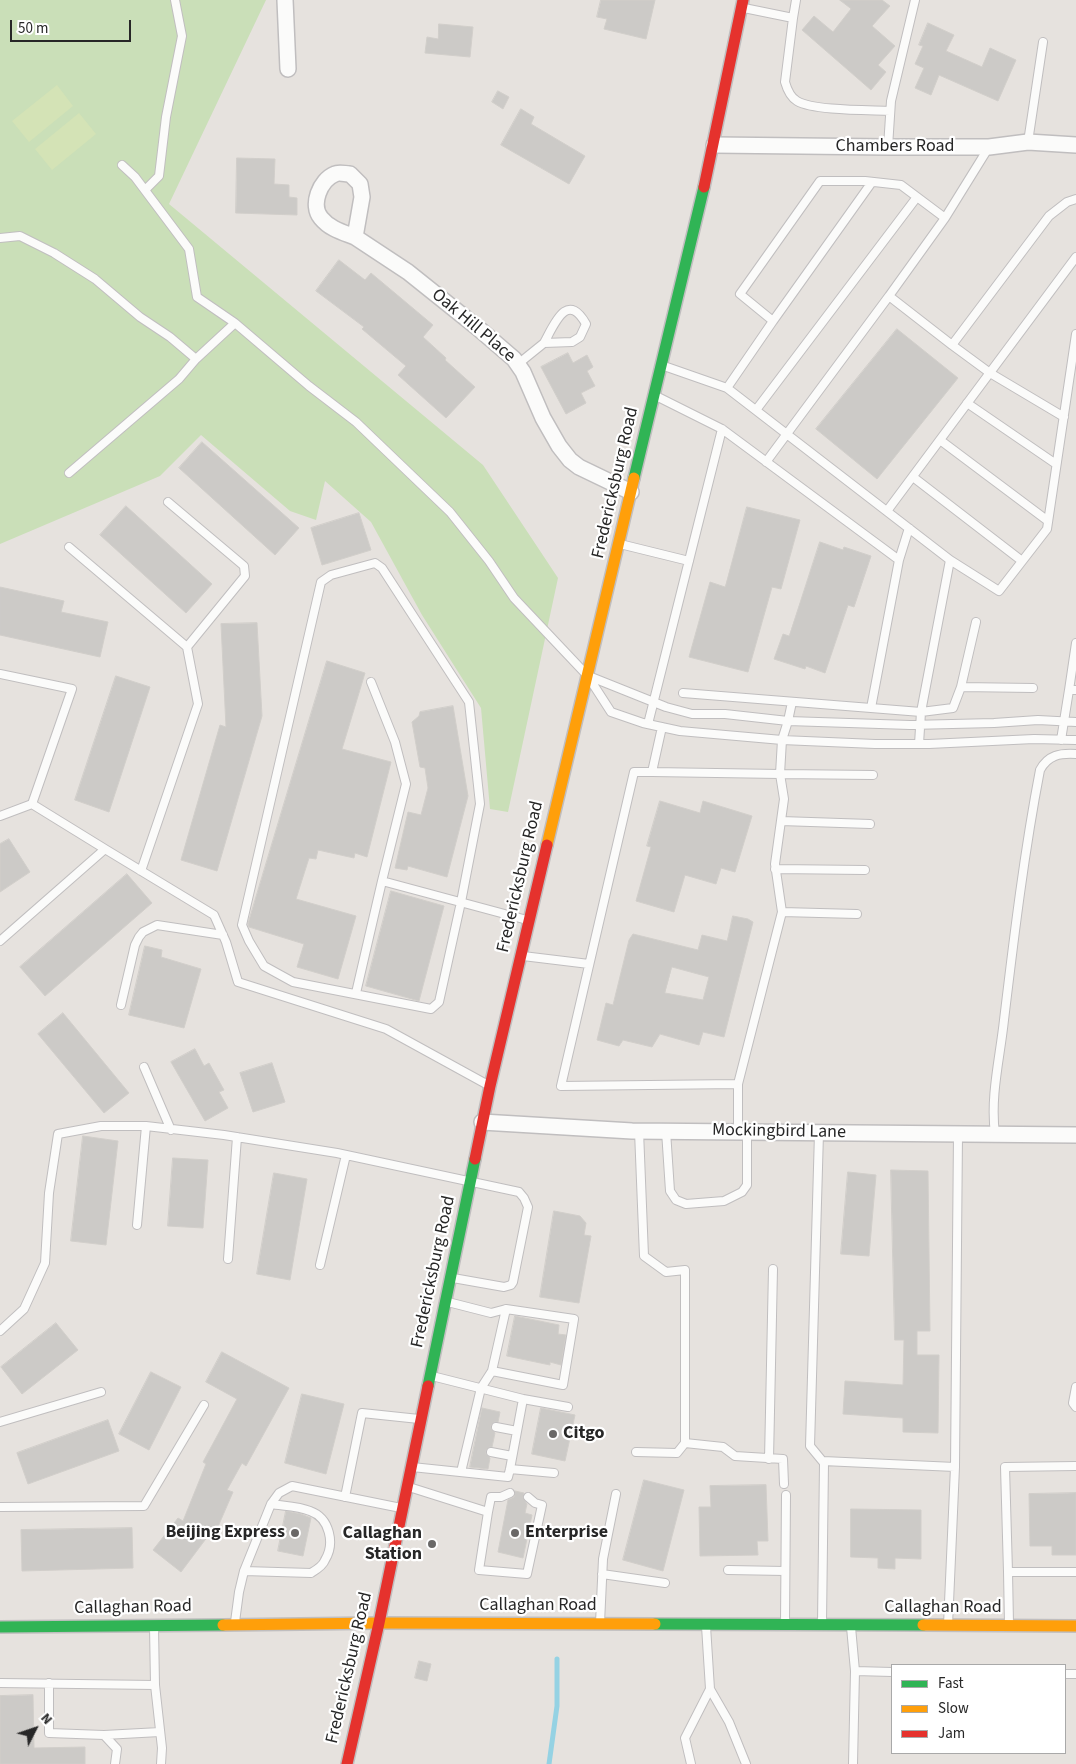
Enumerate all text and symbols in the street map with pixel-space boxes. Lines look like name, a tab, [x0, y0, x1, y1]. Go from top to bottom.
scale bar	[12, 10, 134, 42]
text: 50 m	[18, 18, 48, 39]
street label: Chambers Road	[836, 136, 954, 158]
street label: Oak Hill Place	[427, 285, 519, 367]
street label: Fredericksburg Road	[588, 405, 644, 561]
street label: Fredericksburg Road	[493, 799, 549, 955]
street label: Mockingbird Lane	[712, 1120, 846, 1144]
street label: Fredericksburg Road	[407, 1194, 461, 1350]
place label: Citgo	[563, 1423, 604, 1445]
marker: Citgo	[547, 1428, 559, 1440]
place label: Beijing Express	[165, 1522, 285, 1544]
place label: Enterprise	[525, 1522, 608, 1544]
place label: Callaghan Station	[343, 1523, 422, 1566]
marker: Beijing Express	[289, 1527, 301, 1539]
marker: Enterprise	[509, 1527, 521, 1539]
marker: Callaghan Station	[426, 1538, 438, 1550]
street label: Fredericksburg Road	[322, 1590, 378, 1746]
street label: Callaghan Road	[479, 1595, 597, 1617]
street label: Callaghan Road	[74, 1596, 192, 1620]
street label: Callaghan Road	[884, 1597, 1002, 1619]
legend	[891, 1664, 1066, 1754]
text: Fast	[938, 1673, 964, 1694]
text: Slow	[938, 1698, 969, 1719]
north arrow	[10, 1704, 60, 1754]
text: N	[36, 1709, 57, 1729]
text: Jam	[938, 1723, 965, 1744]

